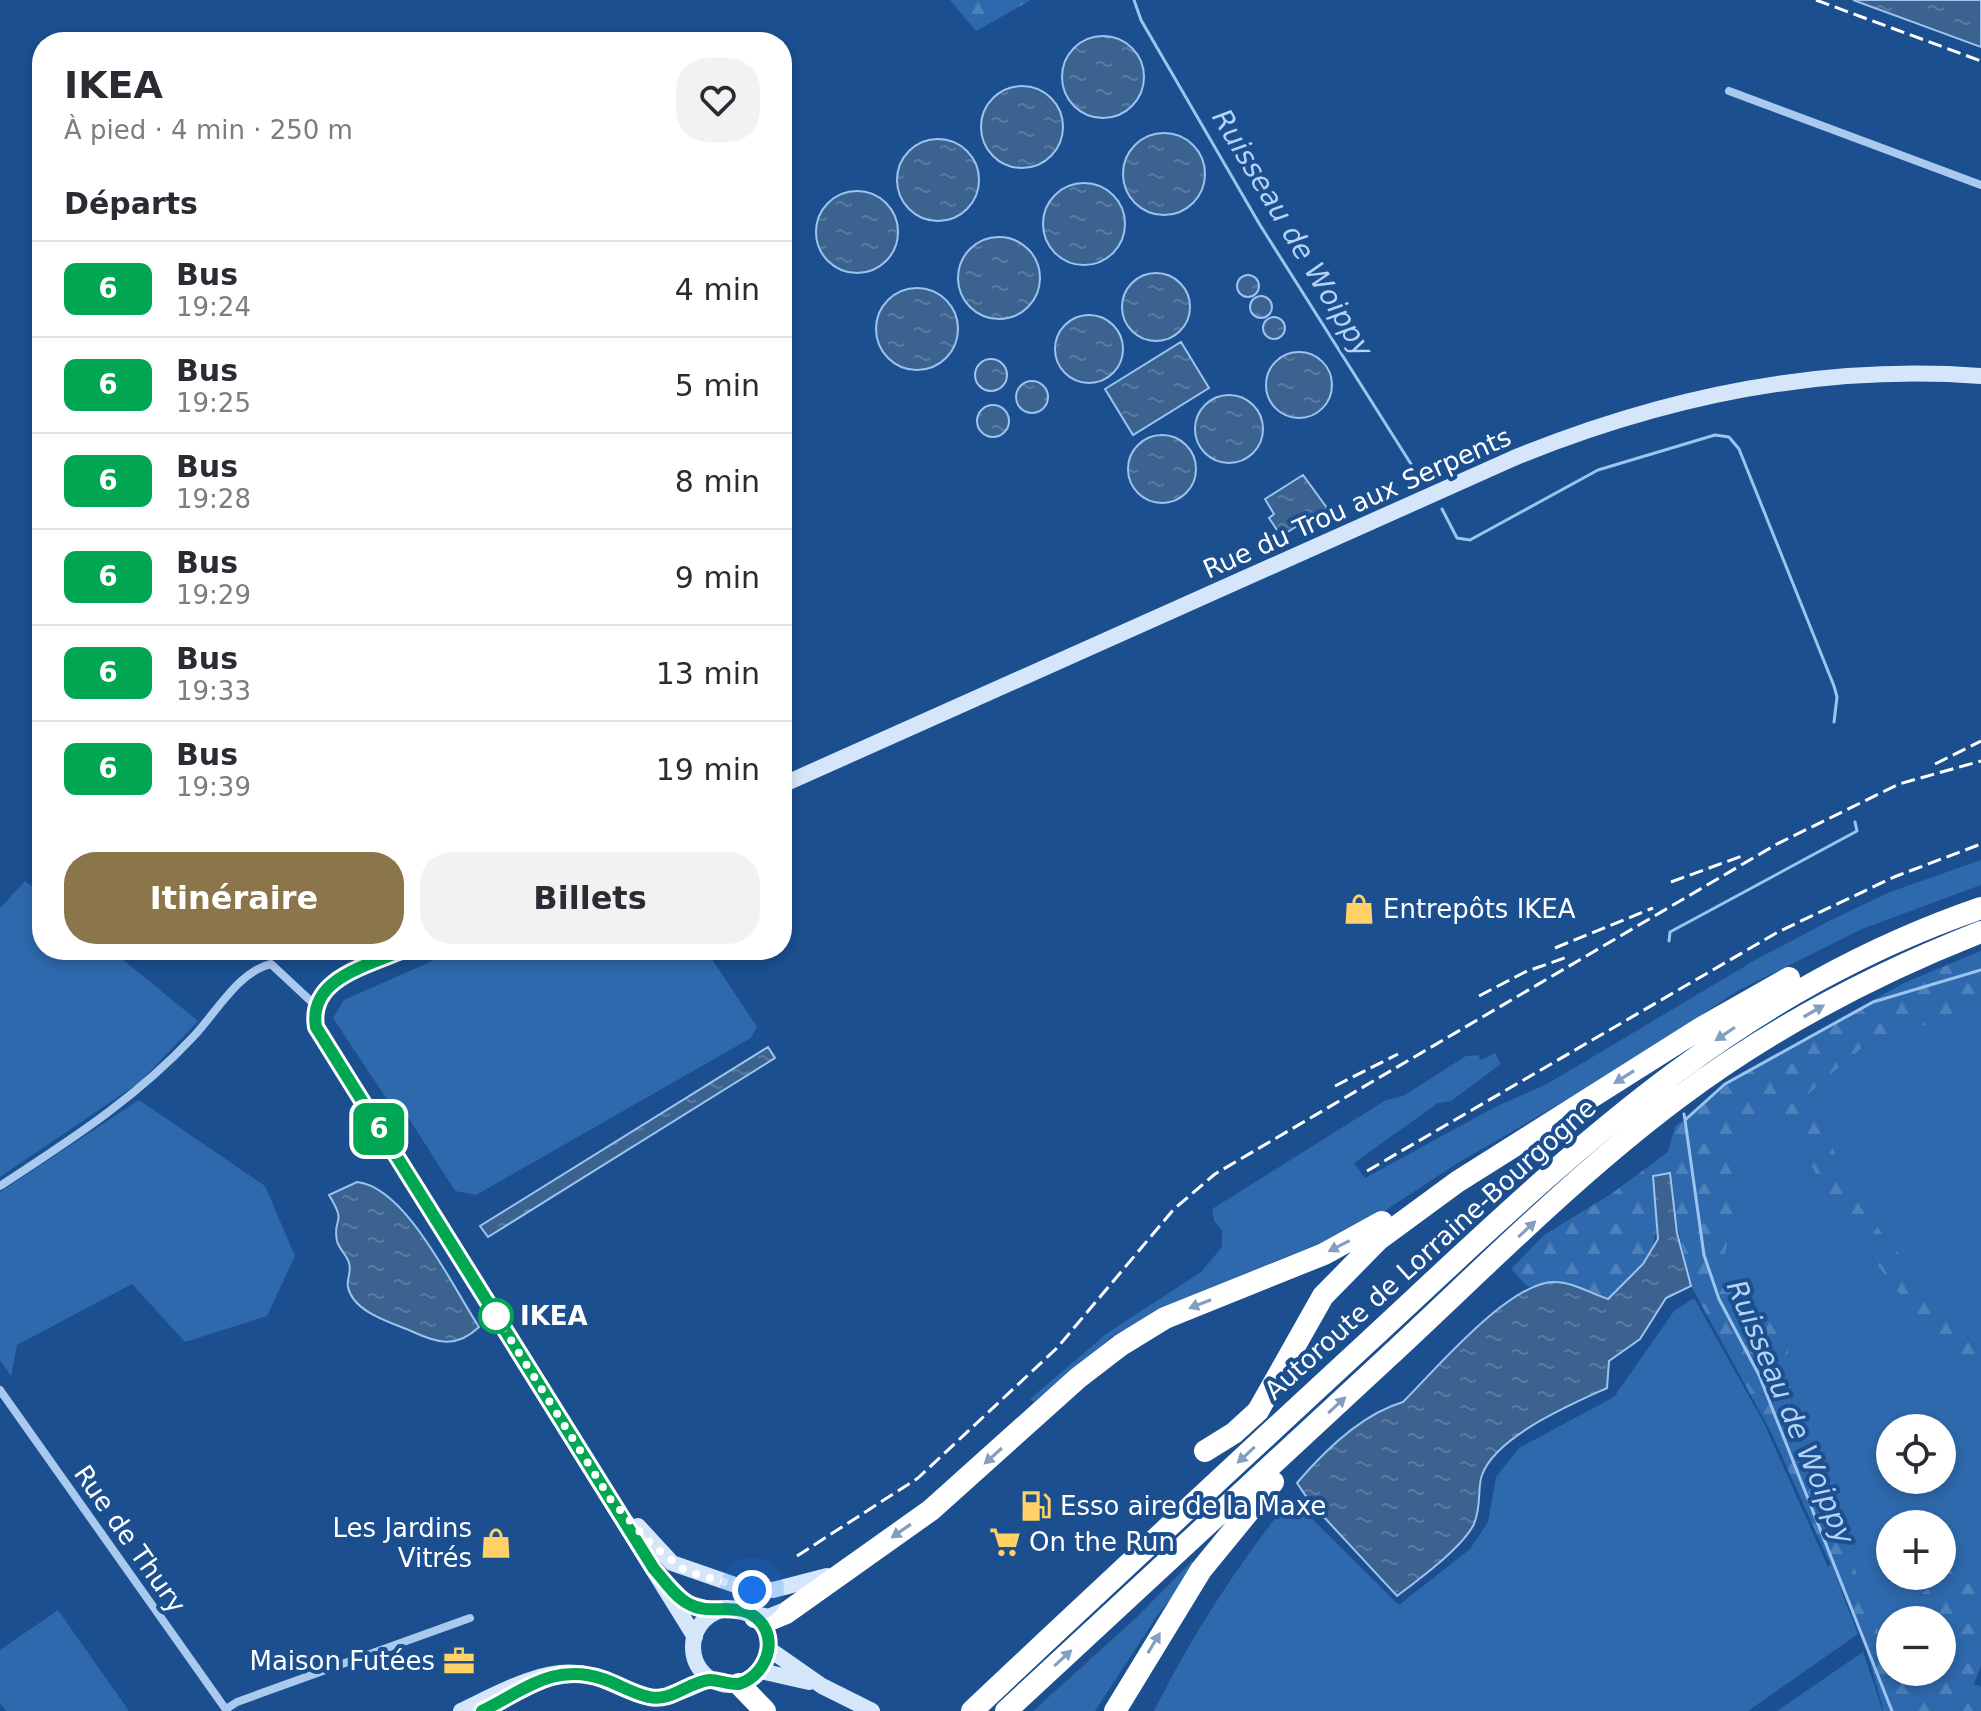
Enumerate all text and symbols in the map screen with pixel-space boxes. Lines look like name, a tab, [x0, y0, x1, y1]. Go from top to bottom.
button: heart	[676, 58, 760, 142]
text: IKEA	[64, 63, 163, 107]
water label: Ruisseau de Woippy	[1205, 103, 1380, 364]
text: À pied · 4 min · 250 m	[64, 115, 353, 145]
text: Départs	[64, 186, 198, 221]
text: Bus	[176, 257, 238, 292]
text: 6	[98, 272, 118, 305]
text: 4 min	[675, 272, 760, 307]
text: 19:24	[176, 292, 251, 322]
text: Bus	[176, 353, 238, 388]
text: 6	[98, 368, 118, 401]
text: 5 min	[675, 368, 760, 403]
text: 19:25	[176, 388, 251, 418]
street label: Rue du Trou aux Serpents	[1198, 421, 1516, 585]
text: Bus	[176, 449, 238, 484]
text: 6	[98, 464, 118, 497]
text: 8 min	[675, 464, 760, 499]
text: 19:28	[176, 484, 251, 514]
text: Bus	[176, 545, 238, 580]
text: 6	[98, 560, 118, 593]
text: 9 min	[675, 560, 760, 595]
text: 19:29	[176, 580, 251, 610]
text: Bus	[176, 641, 238, 676]
text: 6	[98, 656, 118, 689]
text: 13 min	[656, 656, 760, 691]
text: 19:33	[176, 676, 251, 706]
text: Bus	[176, 737, 238, 772]
text: 6	[98, 752, 118, 785]
text: 19 min	[656, 752, 760, 787]
text: 19:39	[176, 772, 251, 802]
button: Itinéraire	[64, 852, 404, 944]
button: Billets	[420, 852, 760, 944]
shop icon: Entrepôts IKEA	[1342, 892, 1376, 926]
place label: Entrepôts IKEA	[1383, 894, 1576, 924]
one-way arrow	[1803, 1004, 1825, 1018]
one-way arrow	[1715, 1027, 1736, 1042]
one-way arrow	[1613, 1069, 1634, 1084]
street label: Autoroute de Lorraine-Bourgogne	[1258, 1092, 1602, 1406]
line badge: 6	[353, 1103, 405, 1155]
text: 6	[369, 1112, 389, 1145]
one-way arrow	[1517, 1220, 1536, 1238]
one-way arrow	[1328, 1239, 1351, 1252]
water label: Ruisseau de Woippy	[1720, 1275, 1861, 1550]
one-way arrow	[1188, 1298, 1212, 1311]
marker: IKEA	[479, 1299, 513, 1333]
place label: IKEA	[520, 1301, 588, 1331]
one-way arrow	[1327, 1397, 1346, 1415]
map controls	[1876, 1414, 1956, 1686]
button: locate	[1876, 1414, 1956, 1494]
one-way arrow	[1237, 1445, 1256, 1463]
one-way arrow	[983, 1447, 1002, 1465]
street label: Rue de Thury	[68, 1459, 192, 1619]
fuel station icon: Esso aire de la Maxe	[1019, 1489, 1053, 1523]
place label: Esso aire de la Maxe	[1060, 1491, 1326, 1521]
button: +	[1876, 1510, 1956, 1590]
place label: Les Jardins Vitrés	[333, 1513, 472, 1573]
one-way arrow	[890, 1523, 911, 1538]
supermarket icon: On the Run	[988, 1525, 1022, 1559]
shop icon: Les Jardins Vitrés	[479, 1526, 513, 1560]
place label: On the Run	[1029, 1527, 1175, 1557]
your location	[732, 1570, 772, 1610]
button: −	[1876, 1606, 1956, 1686]
one-way arrow	[1147, 1632, 1161, 1654]
office icon: Maison Futées	[442, 1644, 476, 1678]
place label: Maison Futées	[249, 1646, 435, 1676]
one-way arrow	[1054, 1649, 1073, 1667]

